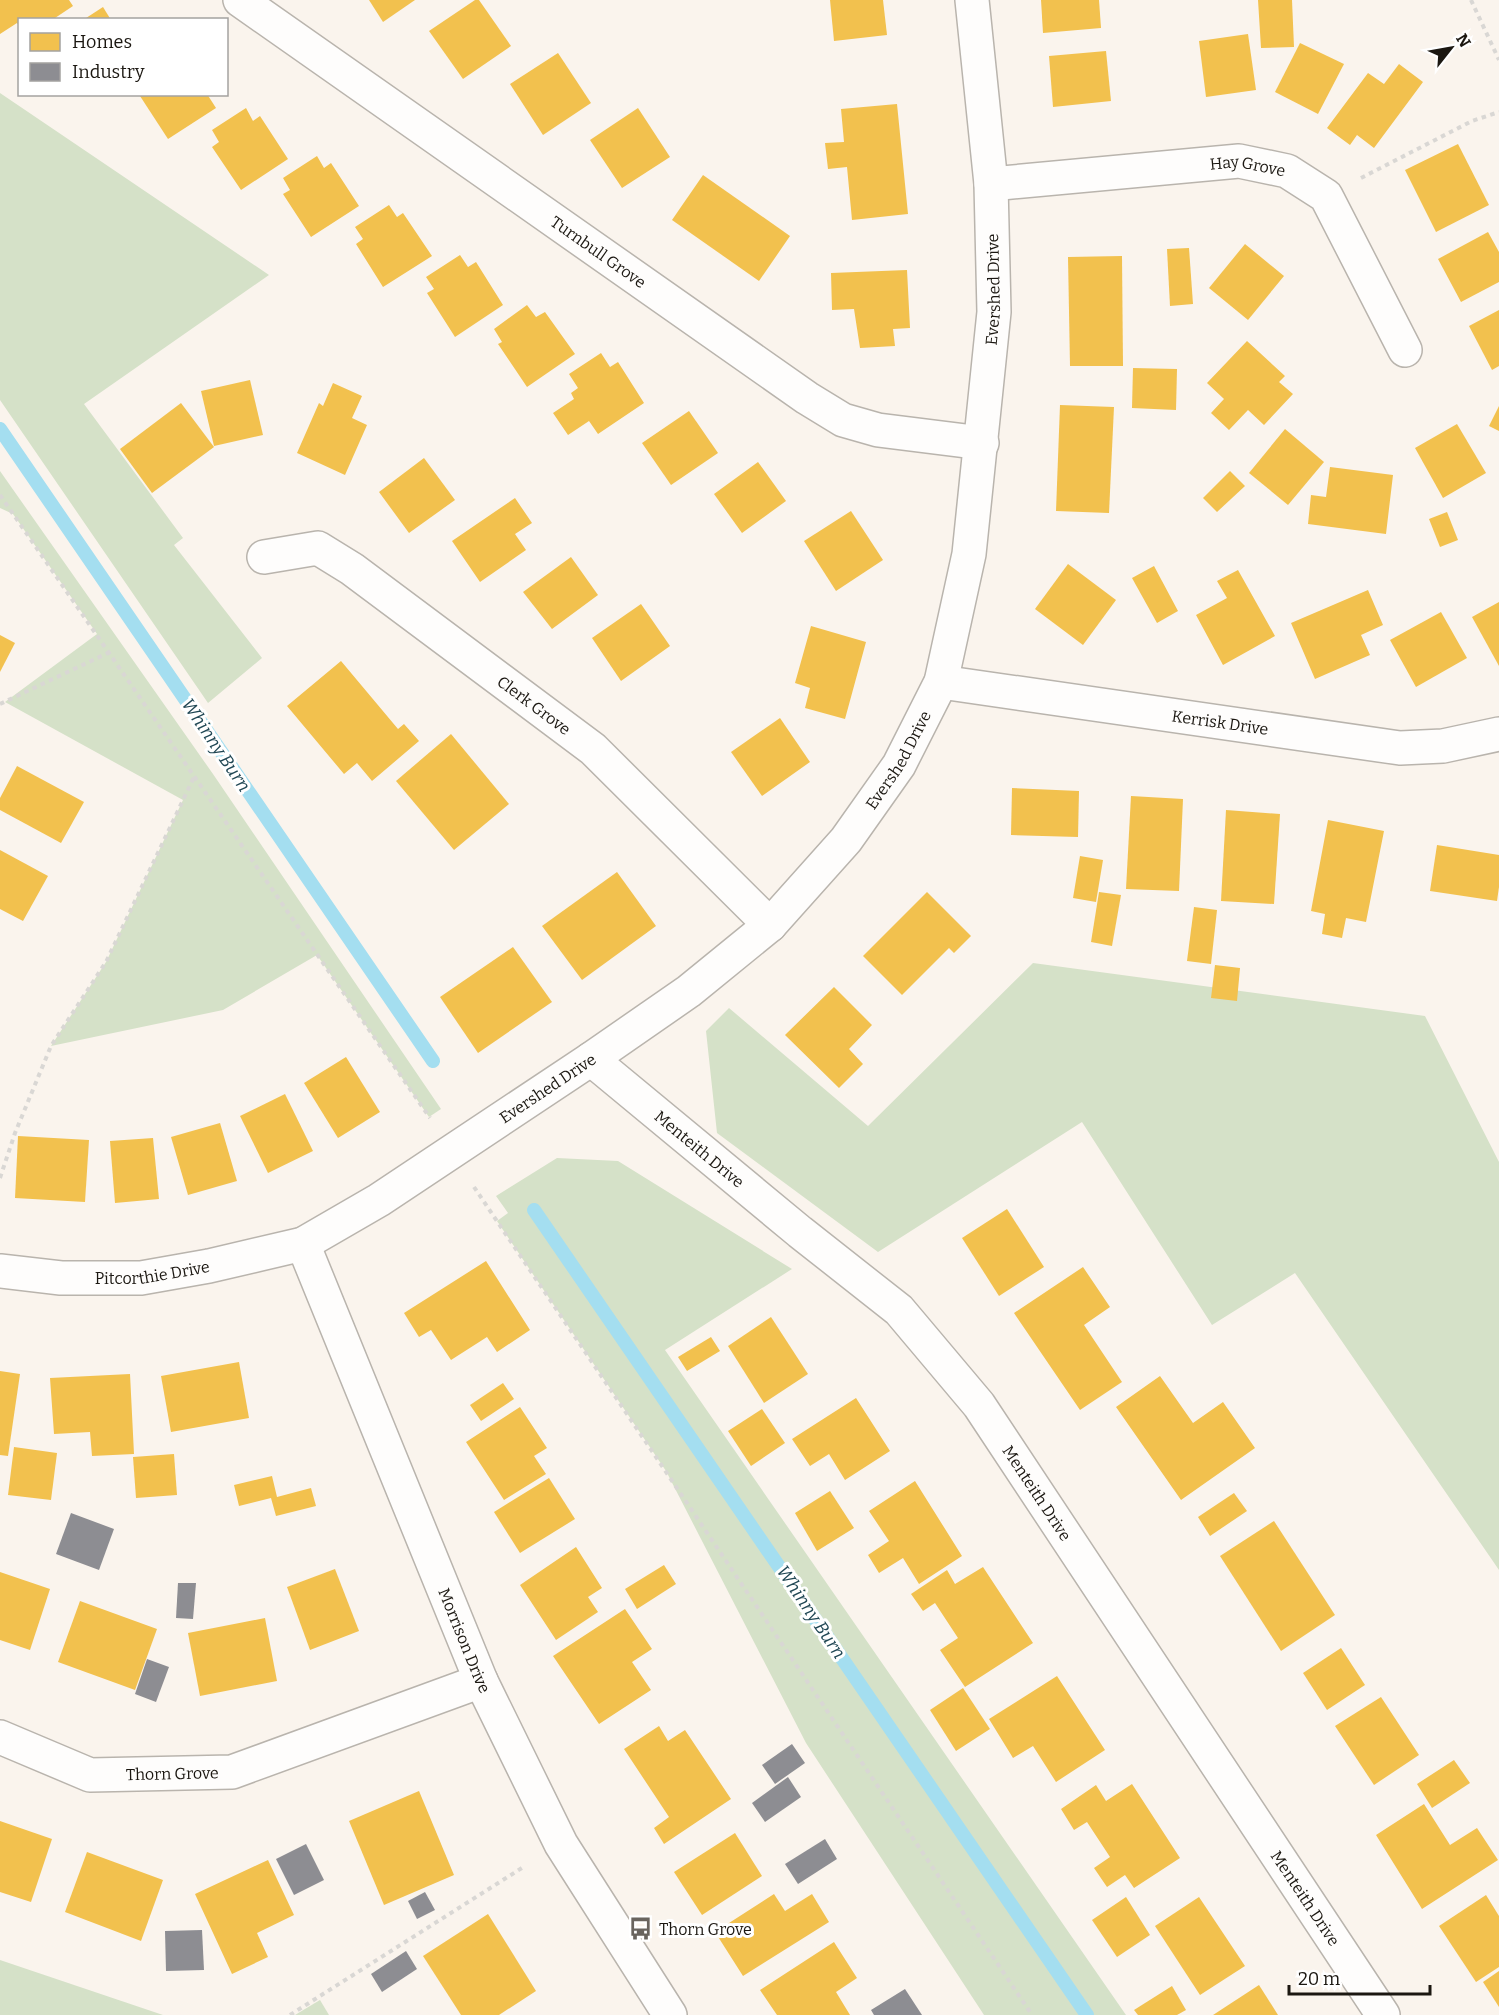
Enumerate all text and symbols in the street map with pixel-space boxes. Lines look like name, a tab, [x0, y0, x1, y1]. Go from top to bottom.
legend	[18, 18, 228, 96]
north arrow	[1421, 18, 1481, 78]
text: N	[1452, 30, 1475, 51]
text: Homes	[72, 31, 132, 53]
text: Industry	[72, 61, 145, 83]
street label: Hay Grove	[1209, 152, 1287, 180]
street label: Turnbull Grove	[547, 212, 650, 292]
street label: Evershed Drive	[981, 233, 1003, 346]
street label: Clerk Grove	[494, 671, 574, 739]
water label: Whinny Burn	[177, 694, 255, 796]
street label: Kerrisk Drive	[1171, 706, 1270, 738]
street label: Evershed Drive	[861, 707, 934, 813]
street label: Evershed Drive	[496, 1049, 599, 1127]
street label: Menteith Drive	[651, 1106, 748, 1191]
street label: Pitcorthie Drive	[95, 1257, 211, 1288]
street label: Menteith Drive	[999, 1442, 1076, 1544]
water label: Whinny Burn	[772, 1561, 850, 1663]
street label: Morrison Drive	[435, 1585, 495, 1696]
street label: Thorn Grove	[126, 1763, 219, 1784]
street label: Menteith Drive	[1267, 1847, 1344, 1949]
bus stop icon: Thorn Grove	[628, 1916, 654, 1942]
place label: Thorn Grove	[659, 1920, 752, 1939]
scale bar	[1289, 1958, 1430, 1996]
text: 20 m	[1298, 1968, 1340, 1990]

